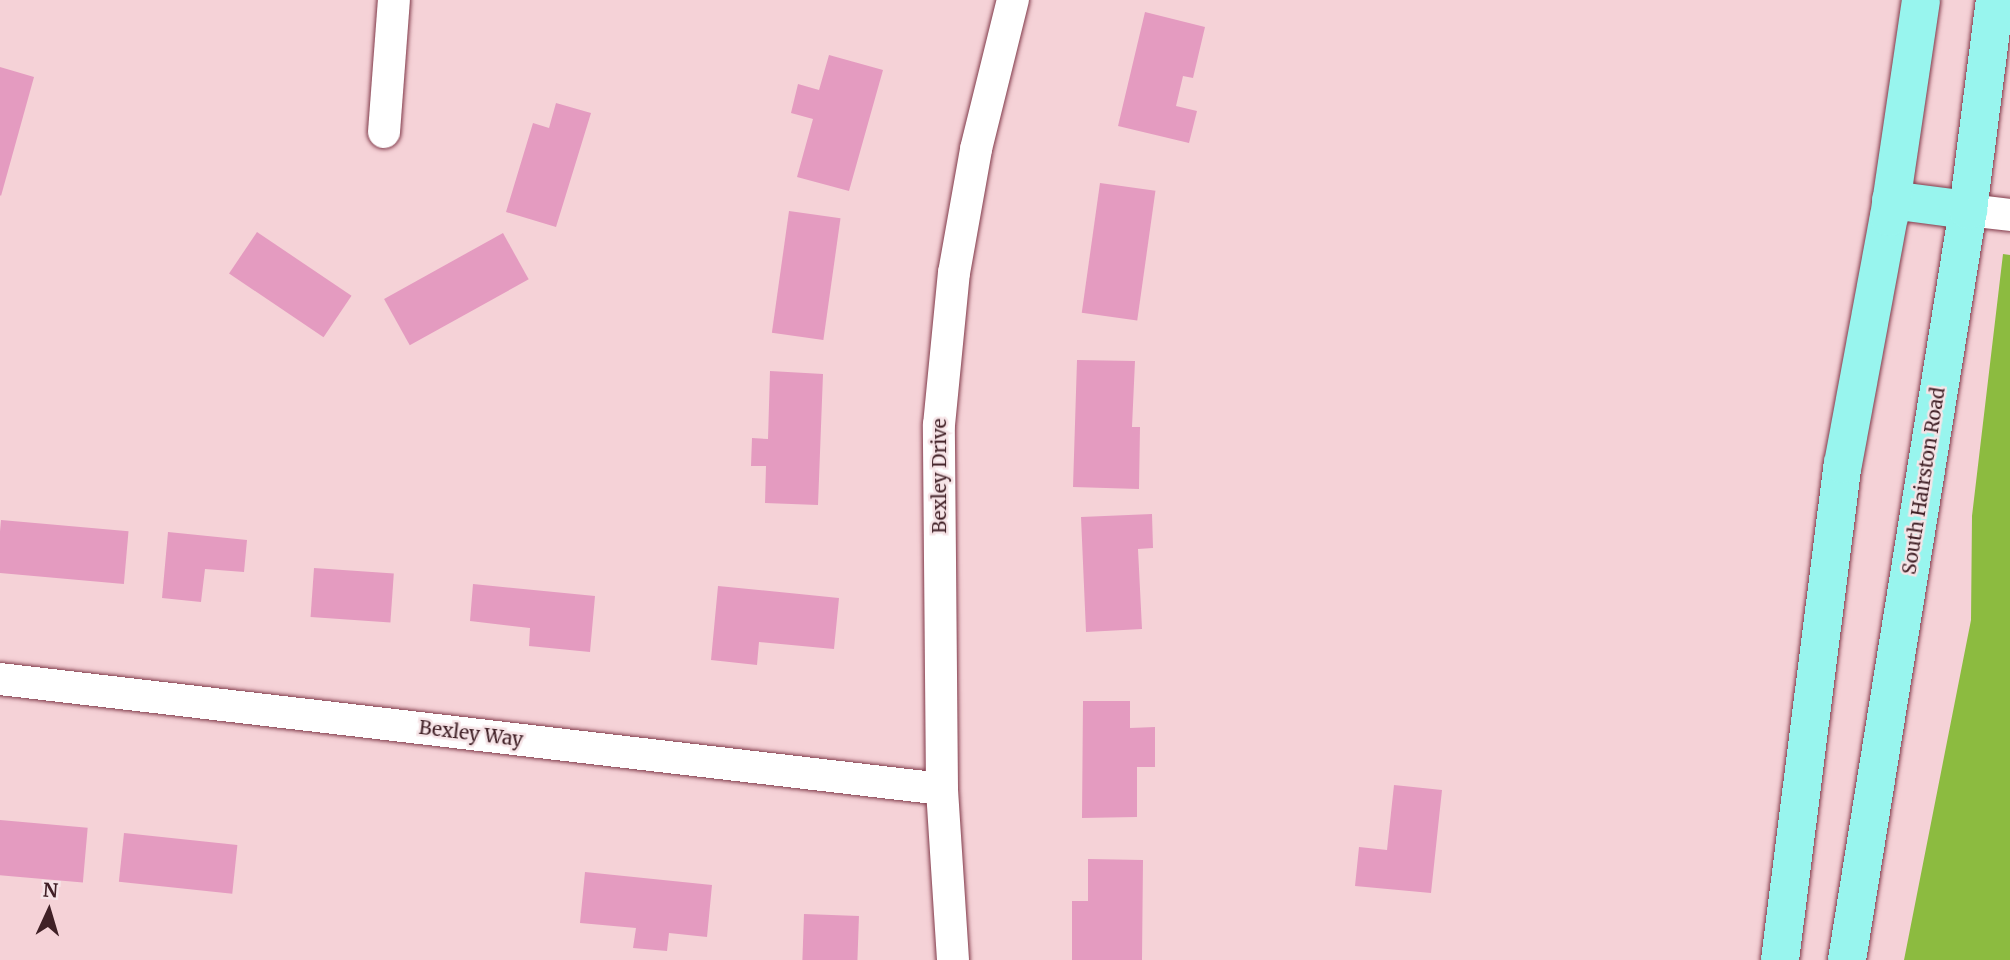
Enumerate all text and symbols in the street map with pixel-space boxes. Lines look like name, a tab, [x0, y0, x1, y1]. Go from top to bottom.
street label: South Hairston Road	[1898, 386, 1950, 576]
street label: Bexley Drive	[929, 418, 951, 534]
street label: Bexley Way	[418, 716, 524, 752]
north arrow	[14, 876, 84, 946]
text: N	[42, 878, 59, 903]

